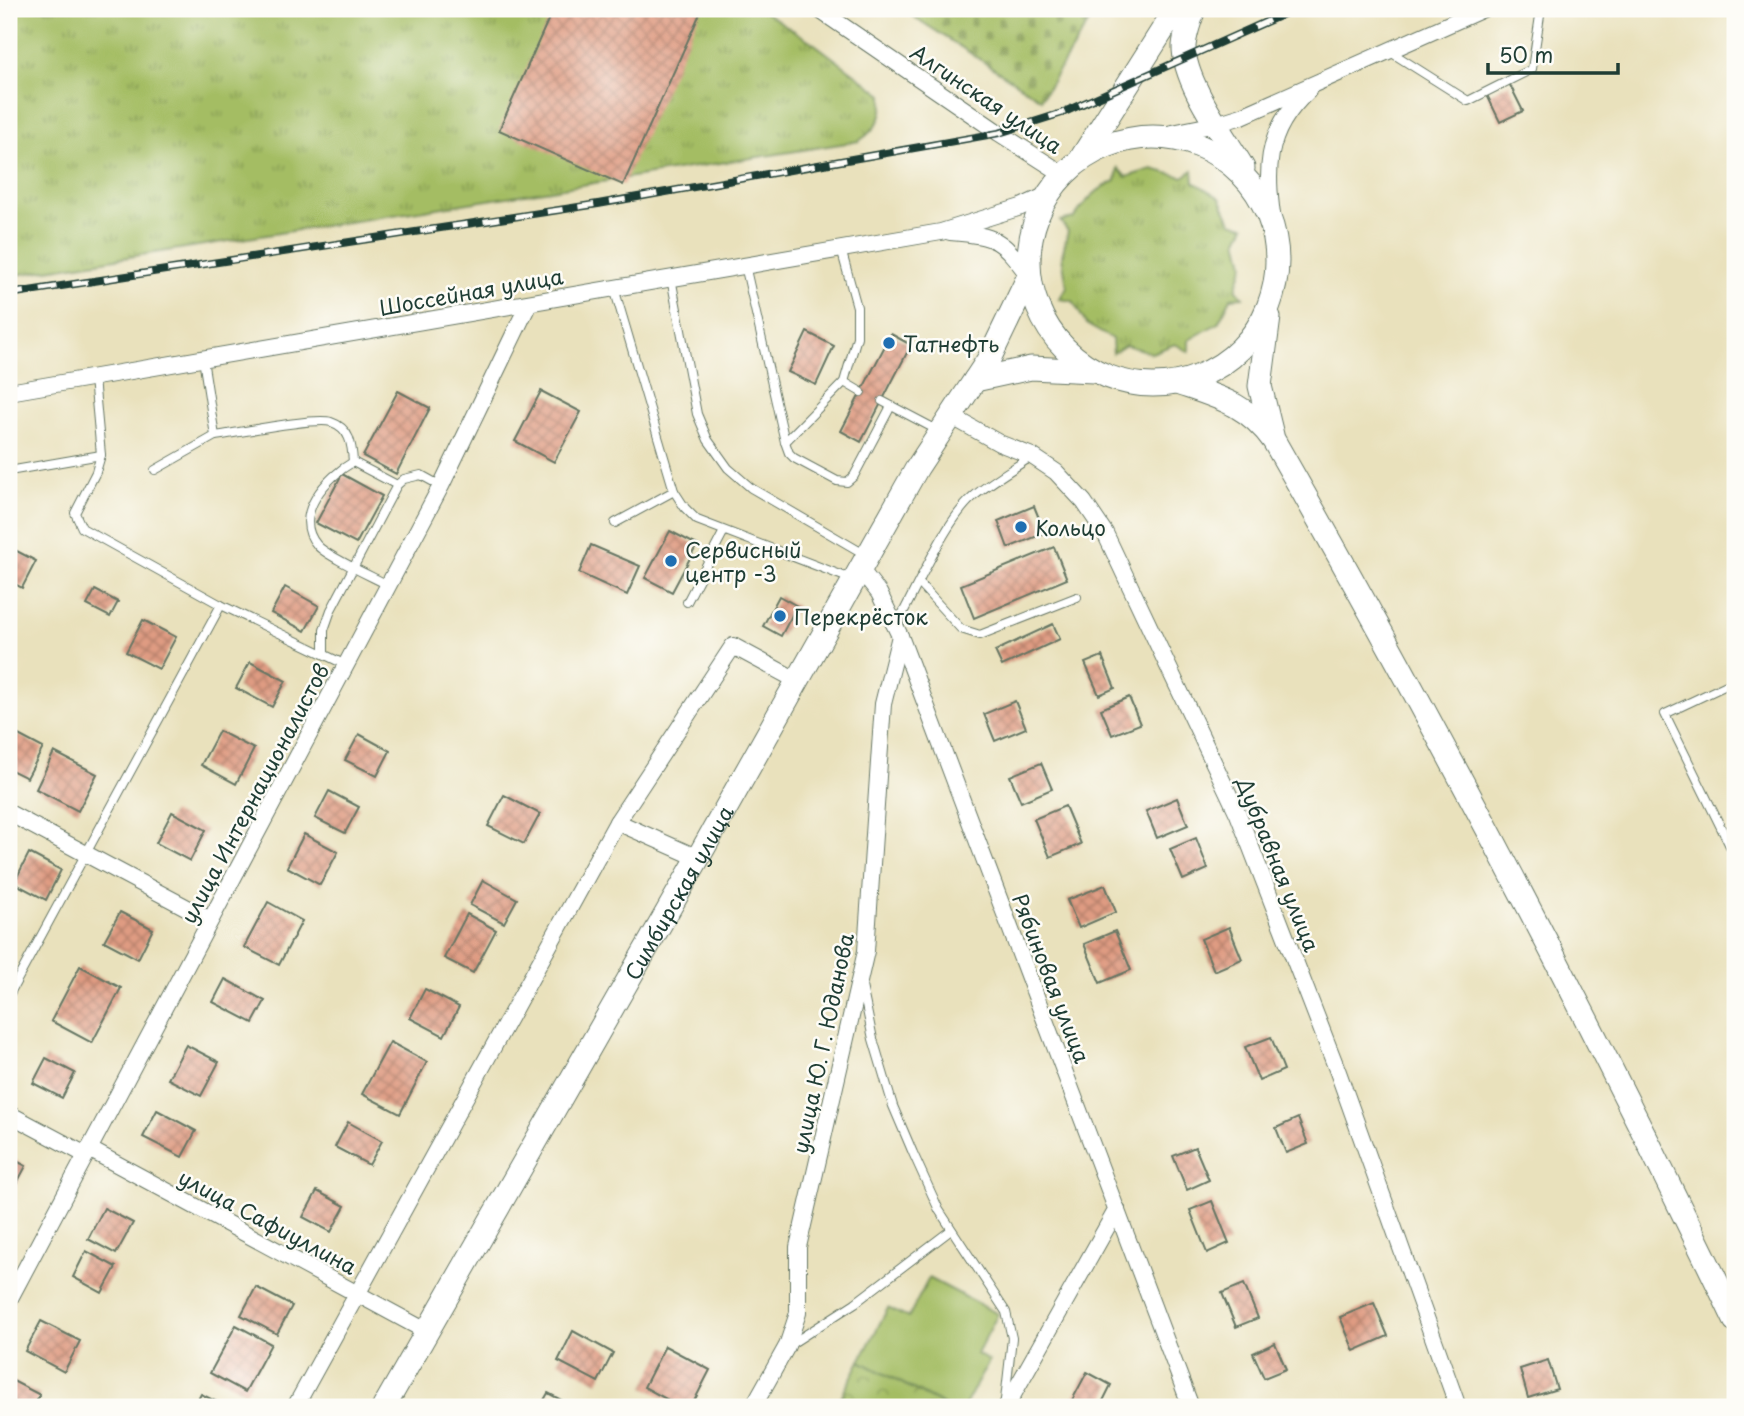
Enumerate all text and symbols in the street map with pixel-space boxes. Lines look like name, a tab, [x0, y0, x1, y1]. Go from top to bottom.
scale bar	[1488, 32, 1618, 76]
street label: Алгинская улица	[905, 35, 1070, 161]
text: 50 m	[1499, 38, 1553, 70]
street label: Шоссейная улица	[377, 259, 566, 323]
place label: Татнефть	[903, 327, 999, 359]
marker: Татнефть	[881, 335, 897, 351]
place label: Кольцо	[1035, 511, 1106, 543]
marker: Кольцо	[1013, 519, 1029, 535]
place label: Сервисный центр -3	[685, 533, 802, 589]
marker: Сервисный центр -3	[663, 553, 679, 569]
place label: Перекрёсток	[794, 600, 928, 632]
marker: Перекрёсток	[772, 608, 788, 624]
street label: улица Интернационалистов	[172, 657, 336, 929]
street label: Дубравная улица	[1229, 771, 1329, 957]
street label: Симбирская улица	[616, 798, 741, 985]
street label: Рябиновая улица	[1005, 889, 1099, 1068]
street label: улица Ю. Г. Юданова	[783, 930, 861, 1156]
street label: улица Сафиуллина	[173, 1160, 364, 1282]

